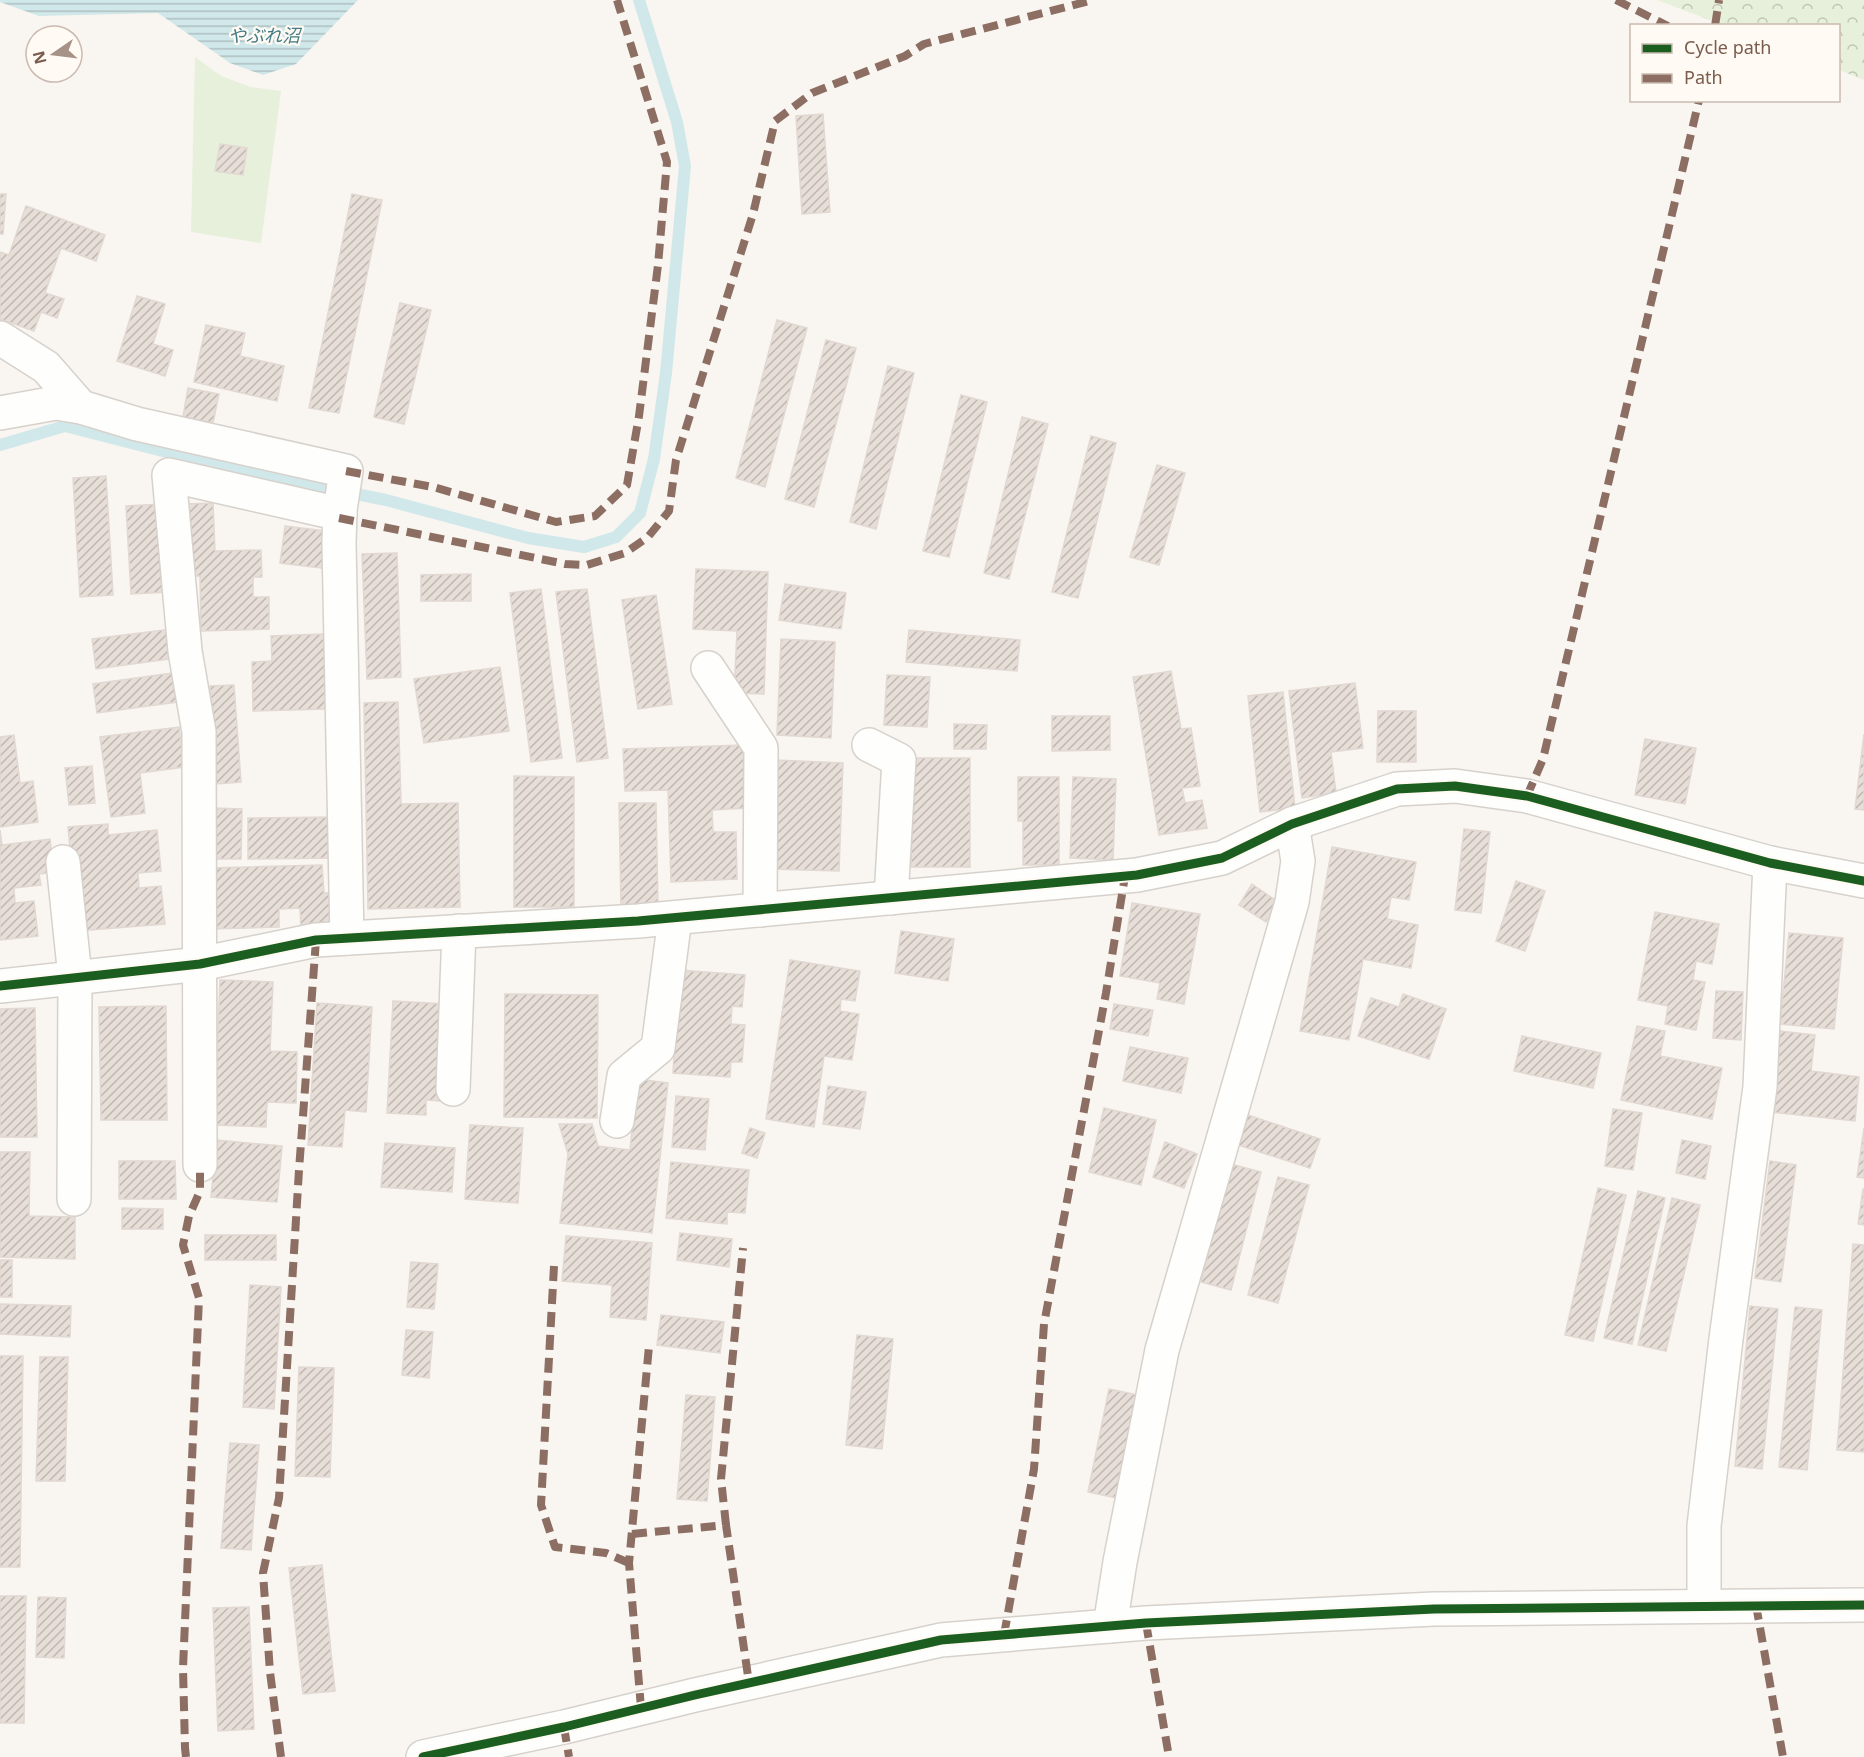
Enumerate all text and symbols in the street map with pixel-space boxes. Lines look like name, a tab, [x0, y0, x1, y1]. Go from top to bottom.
water label: やぶれ沼	[228, 23, 303, 47]
north arrow	[24, 24, 84, 84]
legend	[1630, 24, 1840, 102]
text: Cycle path	[1684, 35, 1771, 59]
text: N	[27, 49, 52, 67]
text: Path	[1684, 65, 1723, 89]

